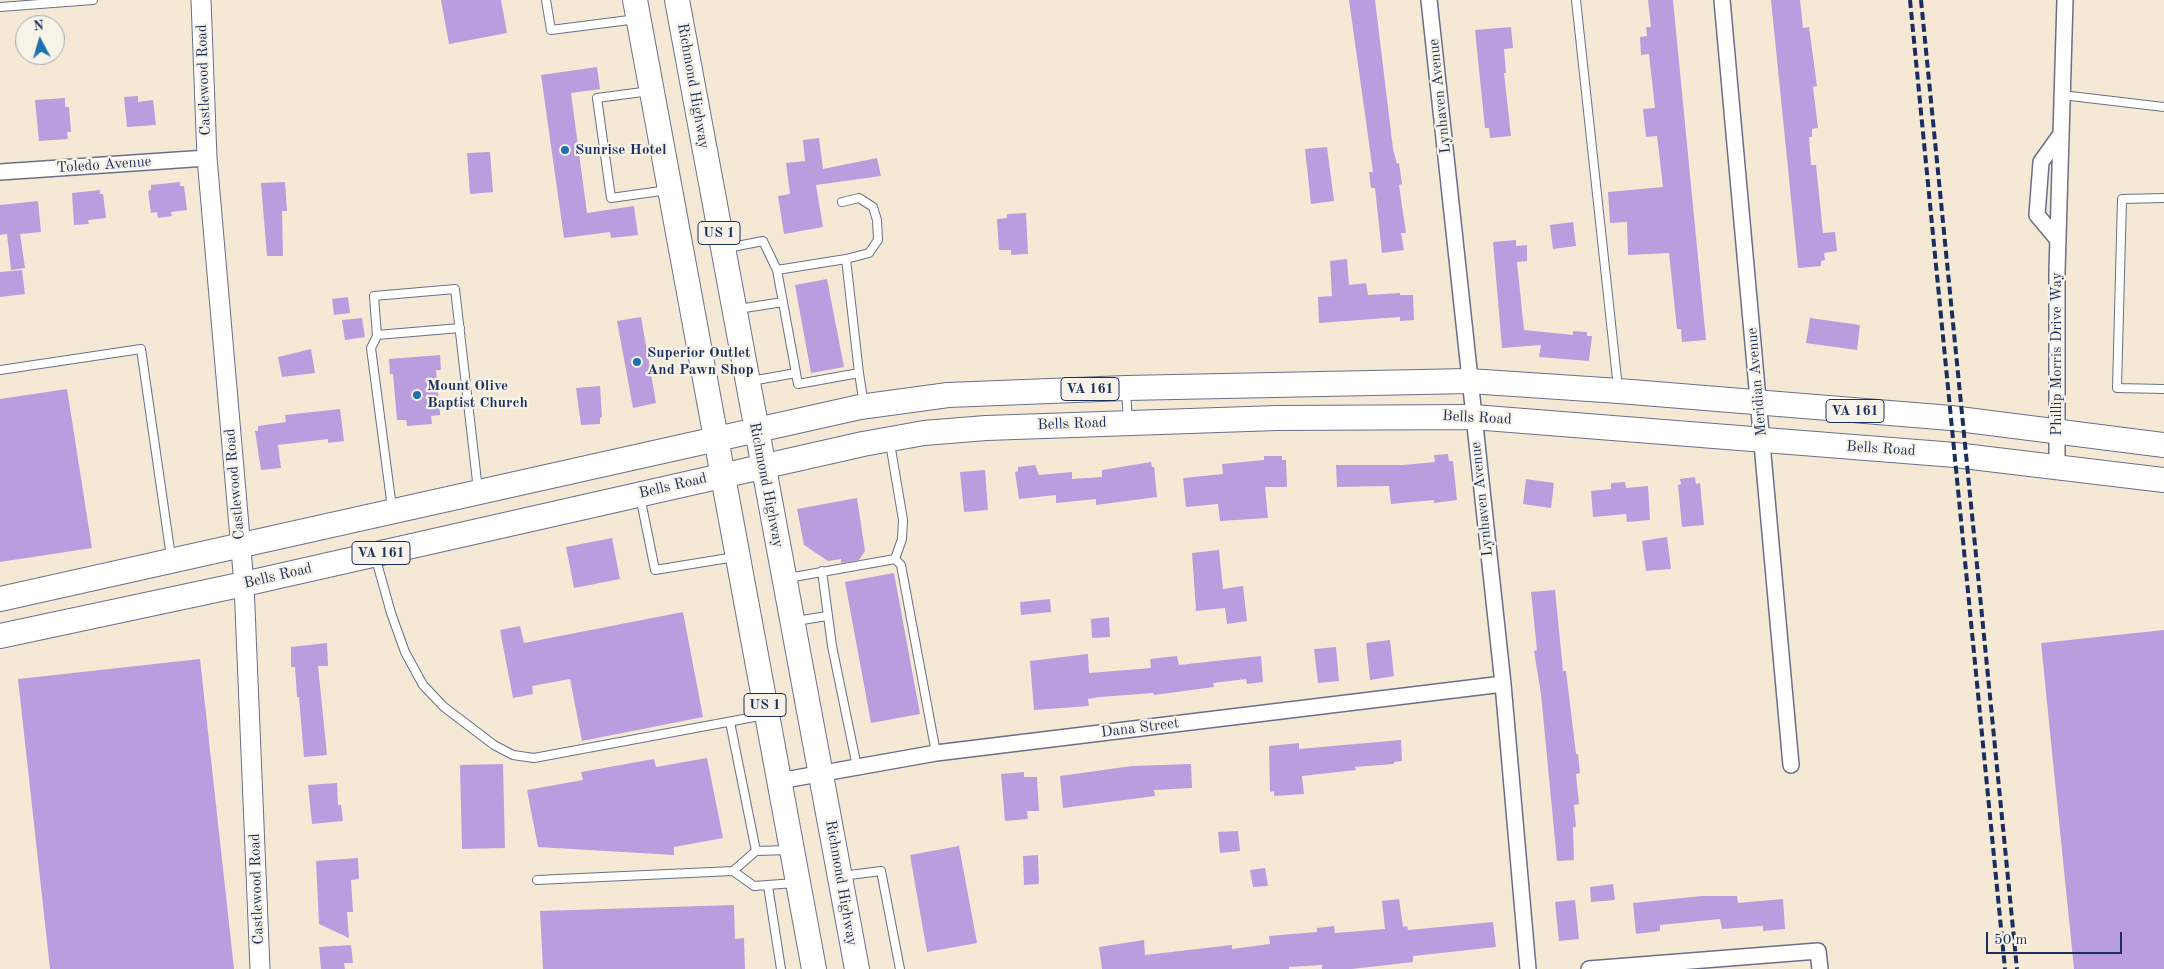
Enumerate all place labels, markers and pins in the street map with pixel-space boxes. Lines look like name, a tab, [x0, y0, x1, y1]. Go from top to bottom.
place label: Sunrise Hotel	[575, 141, 667, 159]
marker: Sunrise Hotel	[559, 144, 571, 156]
place label: Superior Outlet And Pawn Shop	[647, 344, 754, 379]
marker: Superior Outlet And Pawn Shop	[631, 356, 643, 368]
place label: Mount Olive Baptist Church	[427, 377, 528, 412]
marker: Mount Olive Baptist Church	[411, 389, 423, 401]

